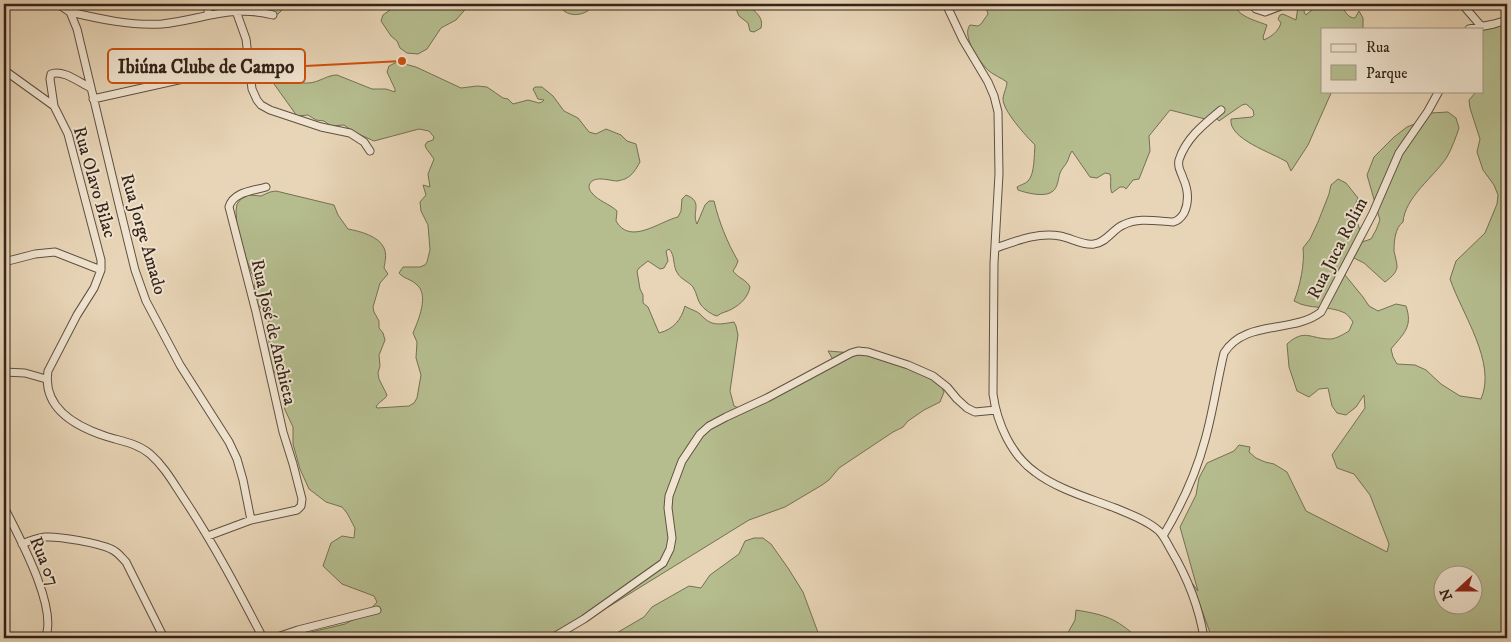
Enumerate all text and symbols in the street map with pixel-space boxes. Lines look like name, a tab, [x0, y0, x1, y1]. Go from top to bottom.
legend	[1321, 28, 1484, 92]
text: Rua	[1366, 38, 1390, 57]
callout: Ibiúna Clube de Campo	[108, 49, 305, 83]
text: Ibiúna Clube de Campo	[118, 56, 294, 79]
text: Parque	[1366, 64, 1407, 83]
street label: Rua Olavo Bilac	[68, 124, 121, 241]
street label: Rua Jorge Amado	[115, 171, 171, 298]
street label: Rua Juca Rolim	[1303, 194, 1373, 303]
street label: Rua José de Anchieta	[246, 257, 301, 408]
street label: Rua 07	[24, 533, 64, 589]
north arrow	[1434, 564, 1484, 614]
text: N	[1436, 585, 1457, 603]

